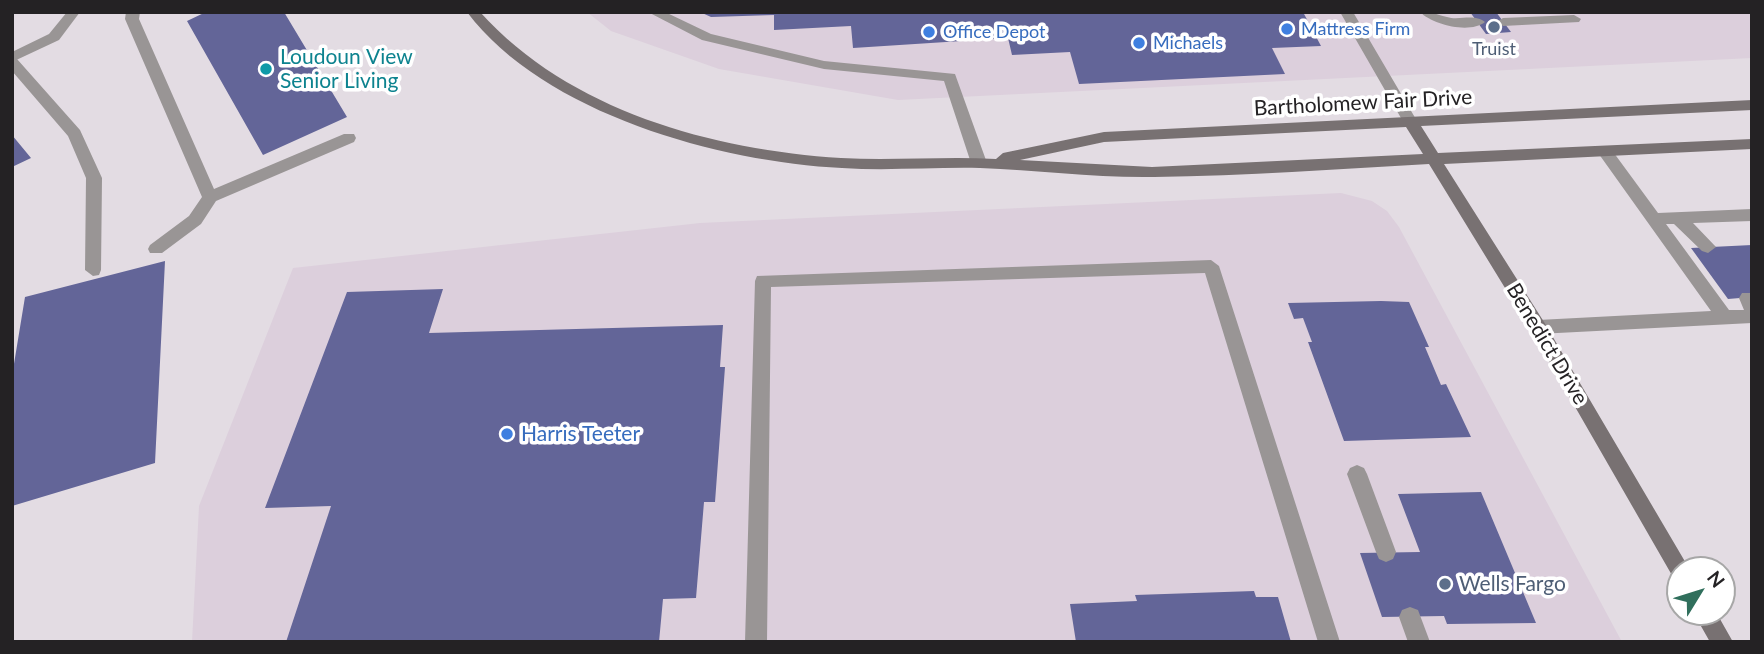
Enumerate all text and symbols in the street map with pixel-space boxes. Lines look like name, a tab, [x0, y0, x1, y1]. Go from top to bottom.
place label: Mattress Firm	[1301, 18, 1410, 40]
marker: Truist	[1486, 19, 1502, 35]
place label: Office Depot	[943, 21, 1046, 43]
marker: Mattress Firm	[1279, 21, 1295, 37]
marker: Office Depot	[921, 24, 937, 40]
place label: Michaels	[1153, 32, 1223, 54]
marker: Michaels	[1131, 35, 1147, 51]
place label: Truist	[1472, 38, 1516, 60]
place label: Loudoun View Senior Living	[280, 44, 413, 94]
marker: Loudoun View Senior Living	[258, 61, 274, 77]
street label: Bartholomew Fair Drive	[1253, 85, 1473, 121]
street label: Benedict Drive	[1501, 279, 1593, 409]
place label: Harris Teeter	[521, 421, 640, 447]
marker: Harris Teeter	[499, 426, 515, 442]
north arrow	[1666, 556, 1736, 626]
text: N	[1703, 566, 1730, 592]
place label: Wells Fargo	[1459, 571, 1566, 597]
marker: Wells Fargo	[1437, 576, 1453, 592]

